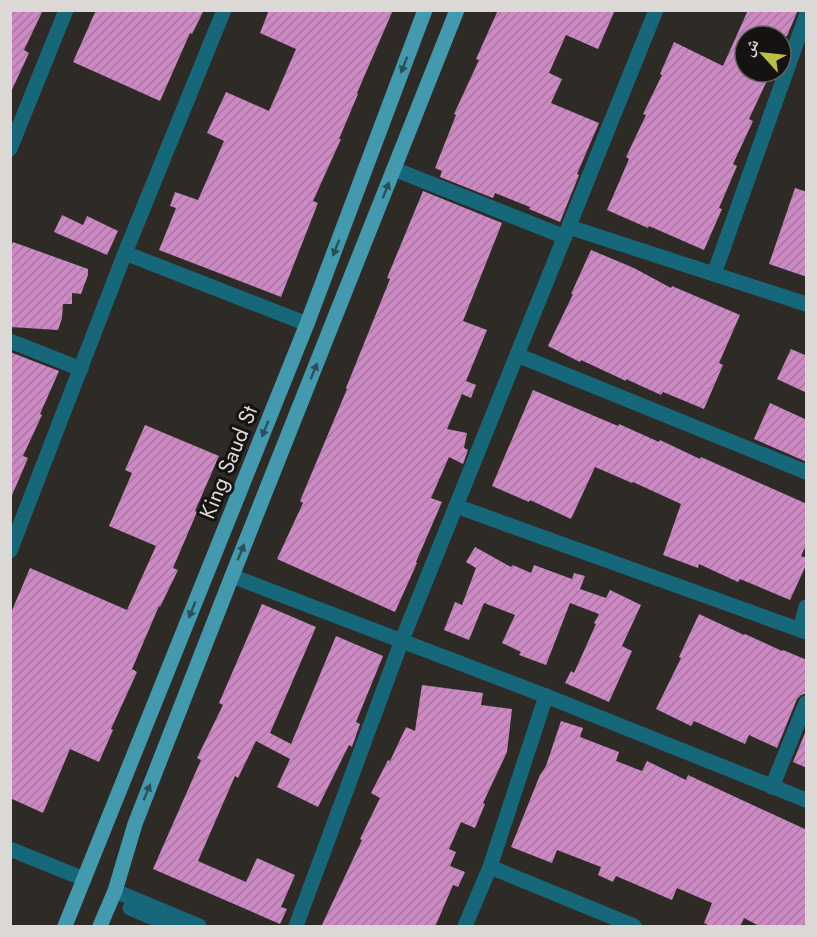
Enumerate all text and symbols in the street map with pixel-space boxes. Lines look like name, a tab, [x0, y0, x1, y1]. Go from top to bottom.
north arrow	[733, 24, 793, 84]
text: ش	[736, 35, 764, 60]
one-way arrow	[399, 56, 409, 74]
one-way arrow	[382, 181, 391, 199]
one-way arrow	[331, 239, 340, 257]
one-way arrow	[310, 362, 319, 380]
street label: King Saud St	[191, 400, 265, 523]
one-way arrow	[260, 421, 270, 439]
one-way arrow	[237, 543, 246, 561]
one-way arrow	[187, 602, 197, 620]
one-way arrow	[143, 783, 153, 801]

